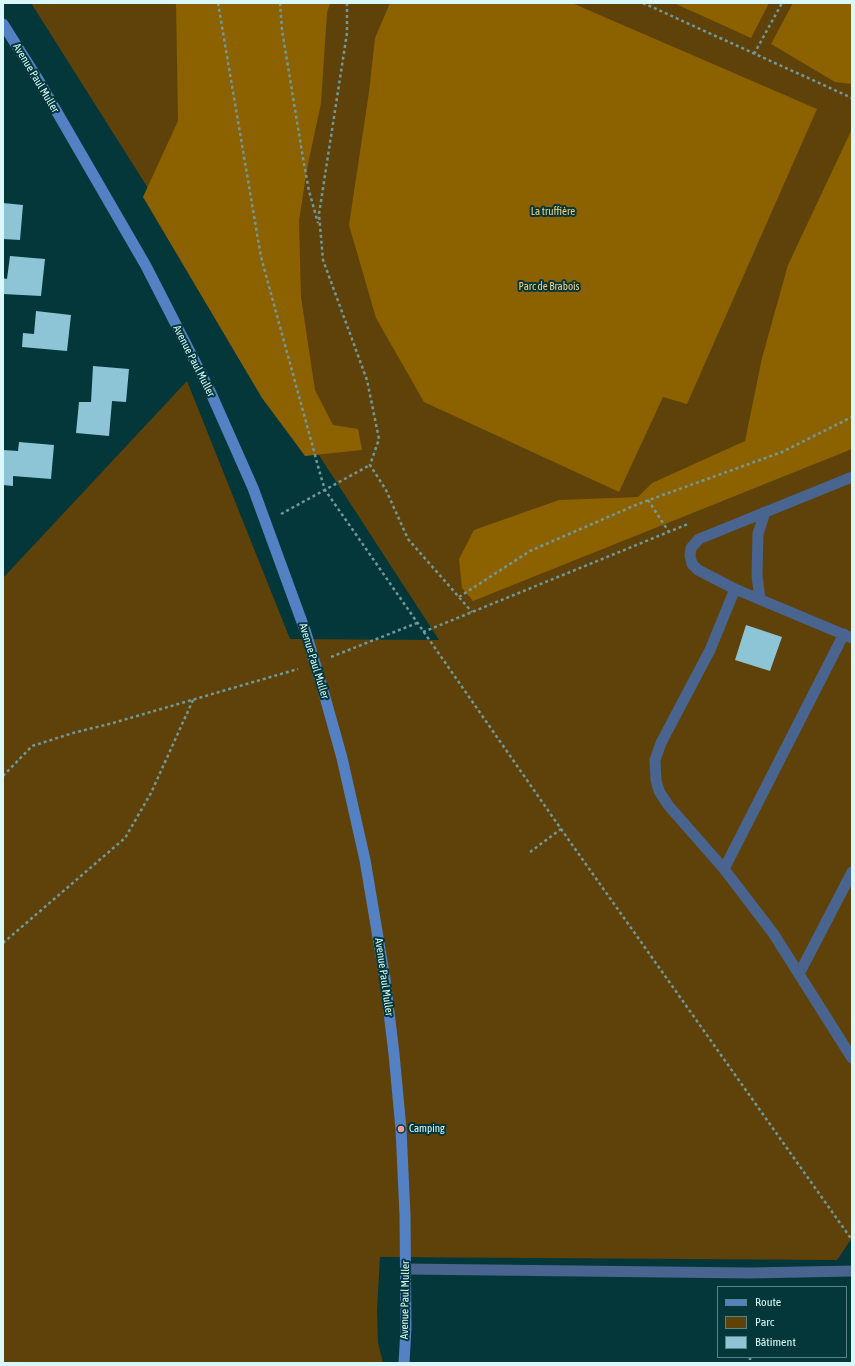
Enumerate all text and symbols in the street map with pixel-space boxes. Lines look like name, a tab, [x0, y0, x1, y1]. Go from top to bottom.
street label: Avenue Paul Muller	[10, 41, 62, 115]
park label: La truffière	[531, 205, 575, 219]
park label: Parc de Brabois	[519, 280, 579, 294]
street label: Avenue Paul Muller	[170, 323, 218, 399]
street label: Avenue Paul Muller	[296, 621, 332, 701]
street label: Avenue Paul Muller	[372, 937, 396, 1017]
place label: Camping	[409, 1122, 445, 1136]
marker: Camping	[396, 1124, 406, 1134]
street label: Avenue Paul Muller	[398, 1261, 412, 1339]
legend	[717, 1286, 847, 1358]
text: Route	[755, 1295, 781, 1309]
text: Parc	[755, 1315, 774, 1329]
text: Bâtiment	[755, 1335, 796, 1349]

